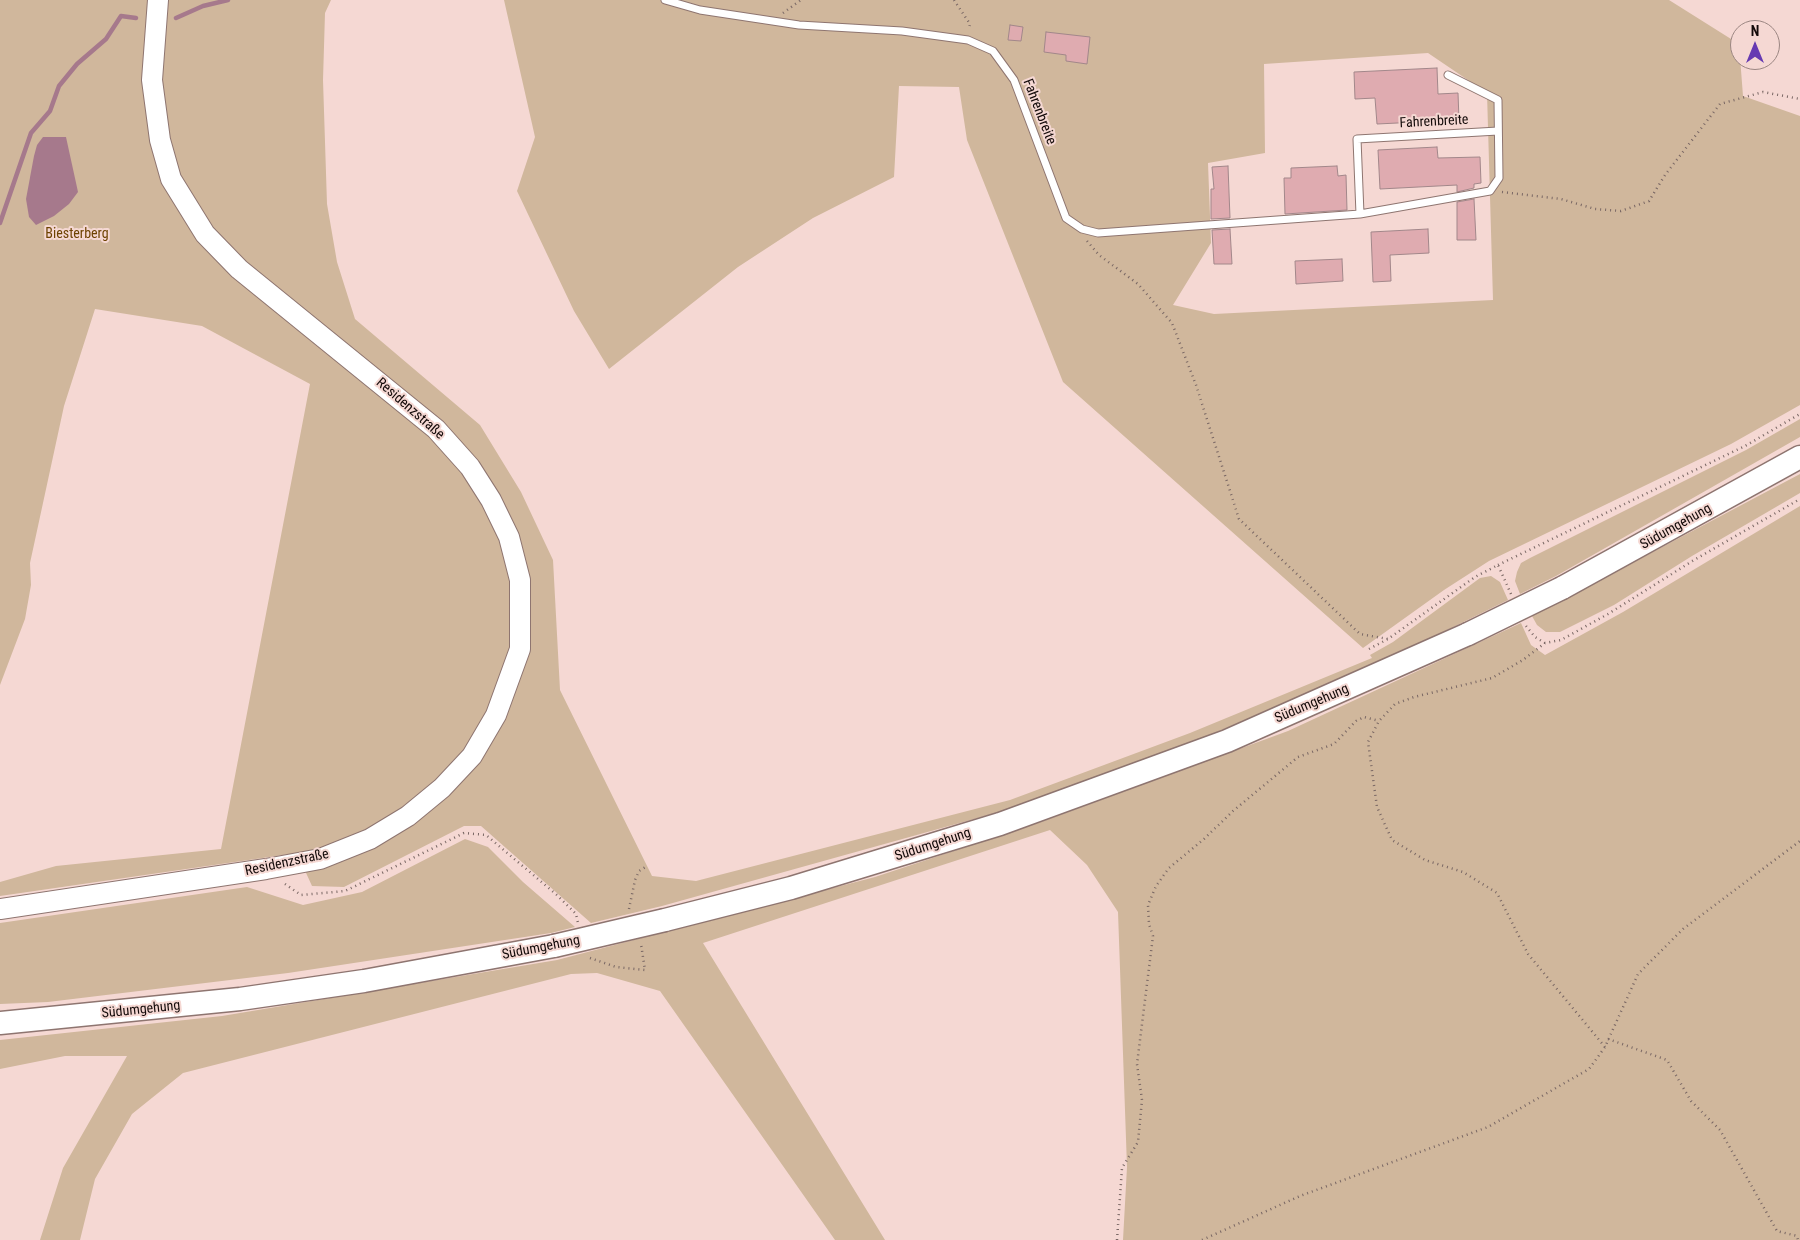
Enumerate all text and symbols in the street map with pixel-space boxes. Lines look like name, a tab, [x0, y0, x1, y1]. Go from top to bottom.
north arrow	[1730, 20, 1780, 70]
text: N	[1751, 23, 1759, 39]
street label: Fahrenbreite	[1019, 77, 1059, 147]
street label: Fahrenbreite	[1399, 112, 1469, 132]
park label: Biesterberg	[45, 226, 109, 242]
street label: Residenzstraße	[372, 375, 448, 443]
street label: Südumgehung	[1637, 501, 1715, 553]
street label: Südumgehung	[1272, 681, 1352, 727]
street label: Südumgehung	[893, 825, 973, 865]
street label: Residenzstraße	[244, 846, 330, 880]
street label: Südumgehung	[501, 932, 581, 964]
street label: Südumgehung	[101, 998, 181, 1022]

